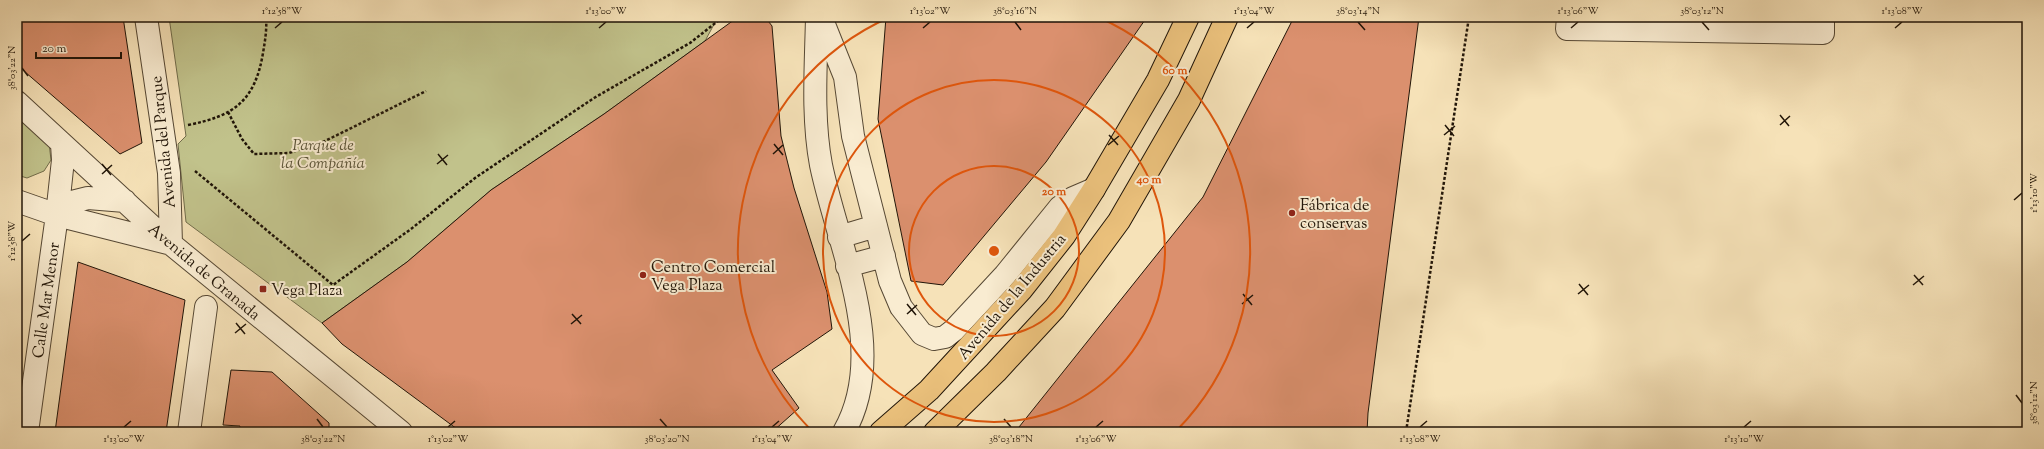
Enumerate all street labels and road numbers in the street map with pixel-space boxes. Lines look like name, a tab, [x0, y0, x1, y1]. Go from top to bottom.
street label: Avenida del Parque	[146, 75, 183, 209]
street label: Avenida de Granada	[142, 219, 265, 327]
street label: Avenida de la Industria	[953, 229, 1073, 366]
street label: Calle Mar Menor	[28, 241, 67, 360]

